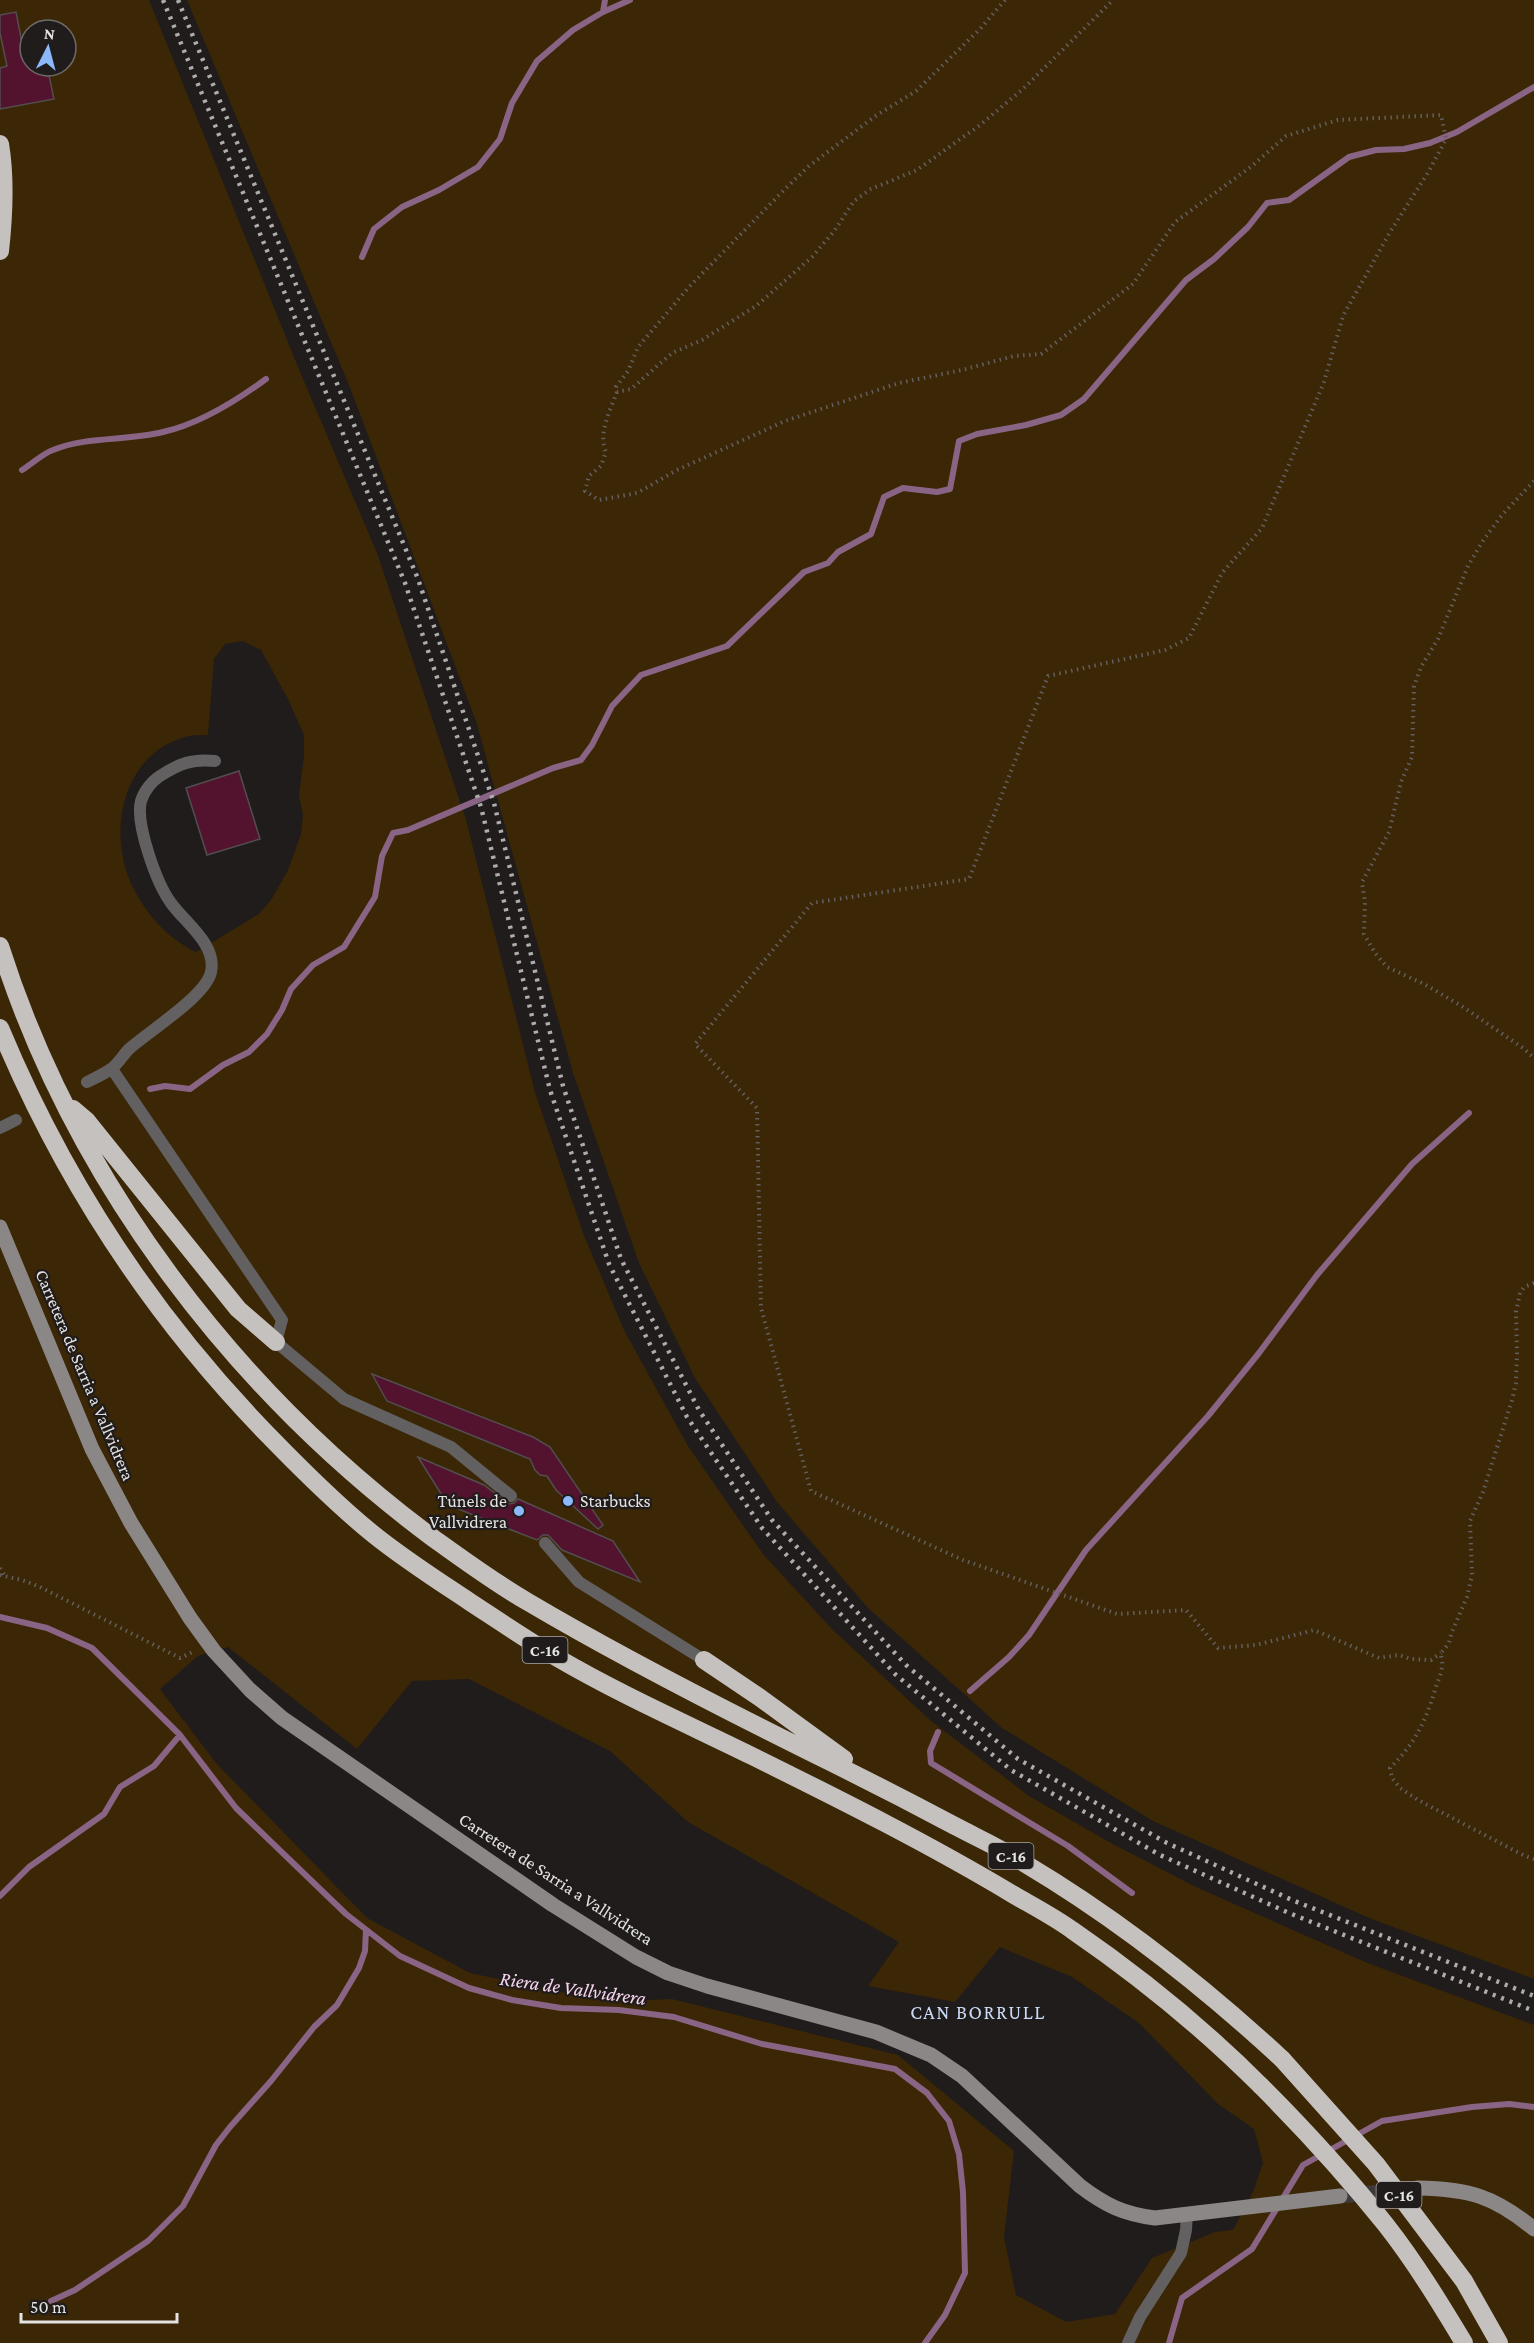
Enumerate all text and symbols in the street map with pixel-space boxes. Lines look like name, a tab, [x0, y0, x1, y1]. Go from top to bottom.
north arrow	[18, 18, 78, 78]
text: N	[43, 25, 56, 43]
street label: Carretera de Sarria a Vallvidrera	[31, 1267, 139, 1483]
place label: Túnels de Vallvidrera	[429, 1491, 507, 1532]
place label: Starbucks	[580, 1491, 651, 1511]
marker: Starbucks	[561, 1494, 575, 1508]
marker: Túnels de Vallvidrera	[512, 1504, 526, 1518]
road number: C-16	[522, 1637, 568, 1663]
street label: Carretera de Sarria a Vallvidrera	[455, 1809, 657, 1949]
road number: C-16	[988, 1843, 1034, 1869]
water label: Riera de Vallvidrera	[499, 1967, 647, 2009]
district label: CAN BORRULL	[910, 2001, 1046, 2023]
road number: C-16	[1376, 2182, 1422, 2208]
scale bar	[21, 2286, 177, 2324]
text: 50 m	[30, 2297, 67, 2317]

